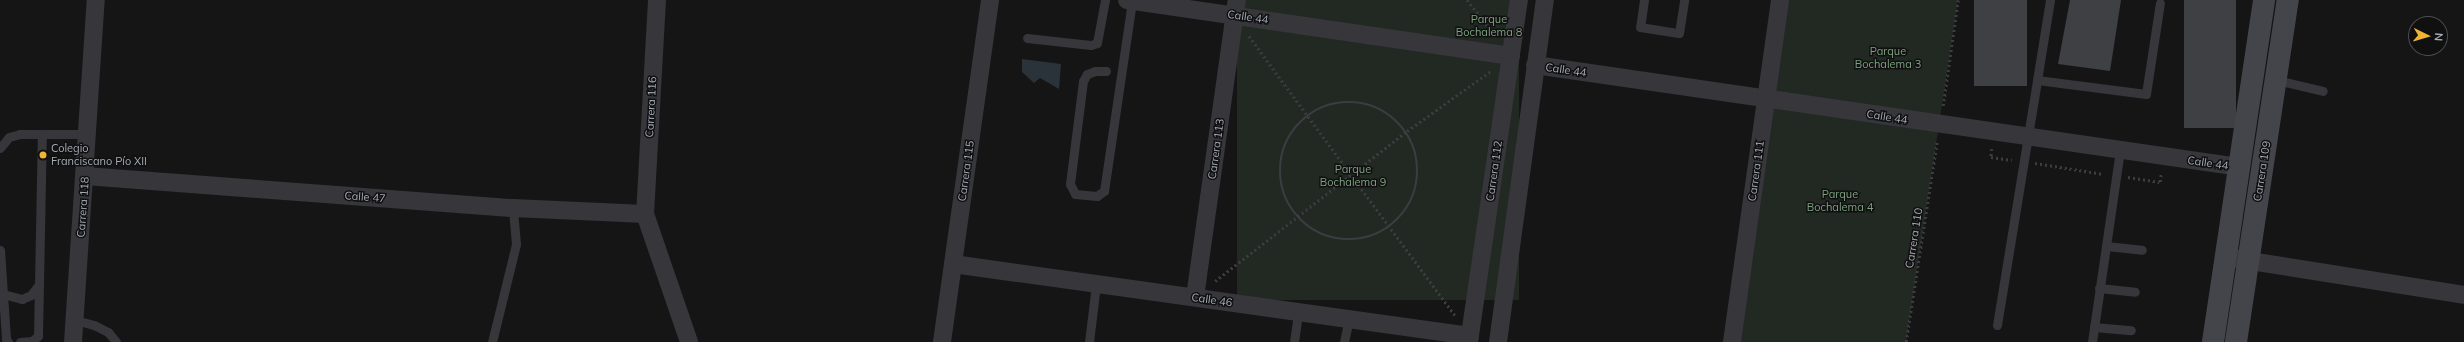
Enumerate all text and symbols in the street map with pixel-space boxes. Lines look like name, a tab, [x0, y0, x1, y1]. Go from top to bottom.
street label: Calle 44	[1227, 8, 1269, 26]
park label: Parque Bochalema 8	[1456, 13, 1522, 39]
north arrow	[2408, 16, 2448, 56]
text: N	[2432, 32, 2446, 42]
park label: Parque Bochalema 3	[1855, 45, 1921, 71]
street label: Calle 44	[1545, 61, 1587, 79]
street label: Carrera 116	[643, 76, 659, 138]
street label: Calle 44	[1866, 107, 1908, 127]
street label: Carrera 113	[1205, 118, 1227, 180]
street label: Carrera 115	[955, 140, 977, 202]
street label: Carrera 112	[1483, 140, 1505, 202]
street label: Carrera 111	[1745, 140, 1767, 202]
street label: Carrera 109	[2251, 140, 2273, 202]
place label: Colegio Franciscano Pío XII	[51, 142, 147, 168]
marker: Colegio Franciscano Pío XII	[38, 150, 48, 160]
street label: Calle 44	[2187, 154, 2229, 172]
park label: Parque Bochalema 9	[1320, 163, 1386, 189]
street label: Carrera 118	[74, 176, 92, 238]
park label: Parque Bochalema 4	[1807, 188, 1873, 214]
street label: Calle 47	[344, 189, 386, 205]
street label: Carrera 110	[1903, 207, 1925, 269]
street label: Calle 46	[1191, 291, 1233, 309]

